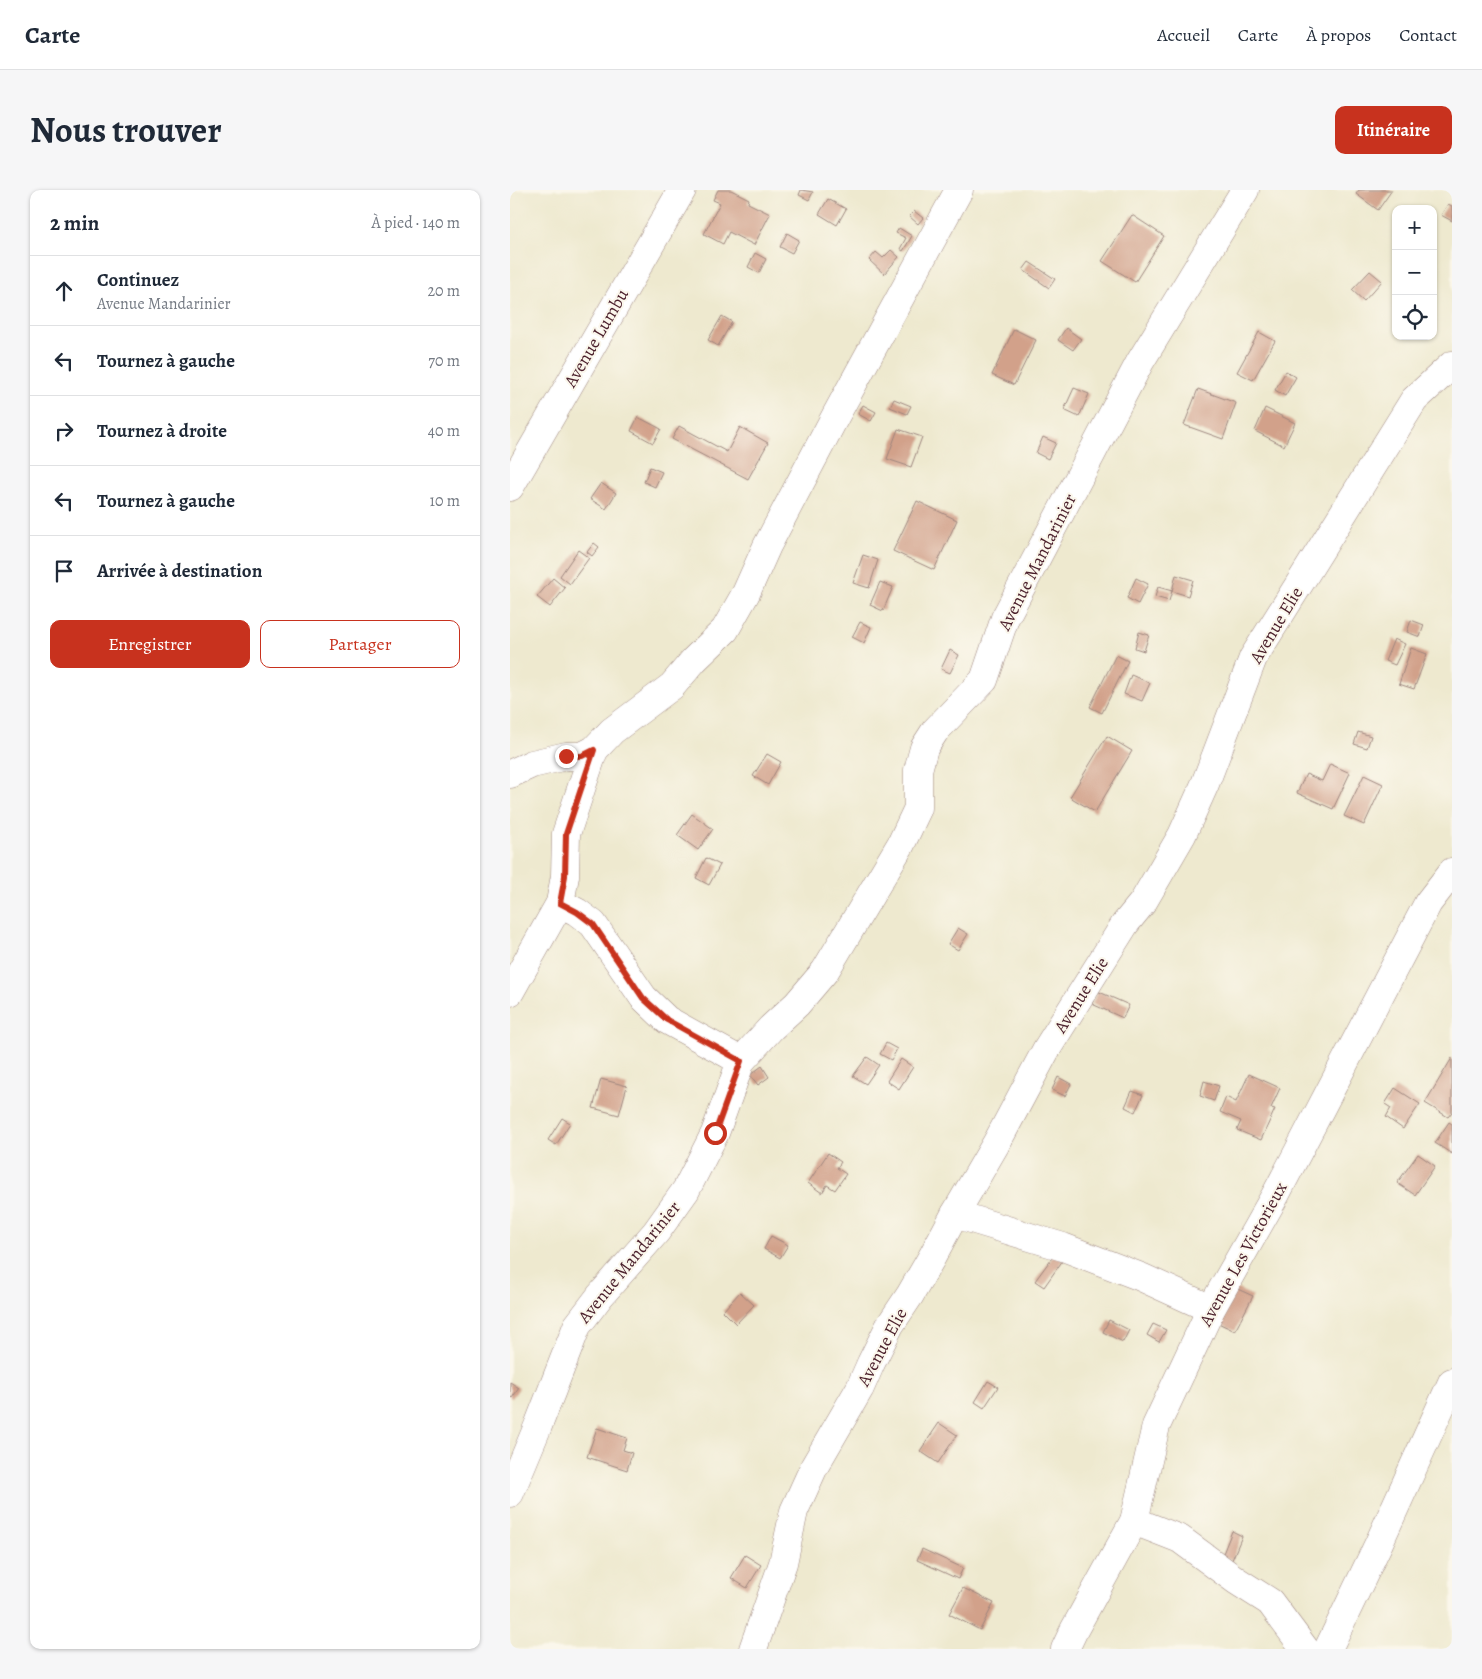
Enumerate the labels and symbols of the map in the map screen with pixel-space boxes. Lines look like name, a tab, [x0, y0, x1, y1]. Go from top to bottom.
street label: Avenue Lumbu	[558, 284, 634, 392]
street label: Avenue Mandarinier	[992, 489, 1082, 635]
street label: Avenue Elie	[1243, 582, 1308, 669]
route end	[555, 745, 578, 768]
street label: Avenue Elie	[1048, 952, 1114, 1038]
route start	[704, 1122, 727, 1145]
street label: Avenue Les Victorieux	[1193, 1177, 1293, 1331]
street label: Avenue Mandarinier	[572, 1196, 686, 1329]
street label: Avenue Elie	[851, 1304, 913, 1391]

